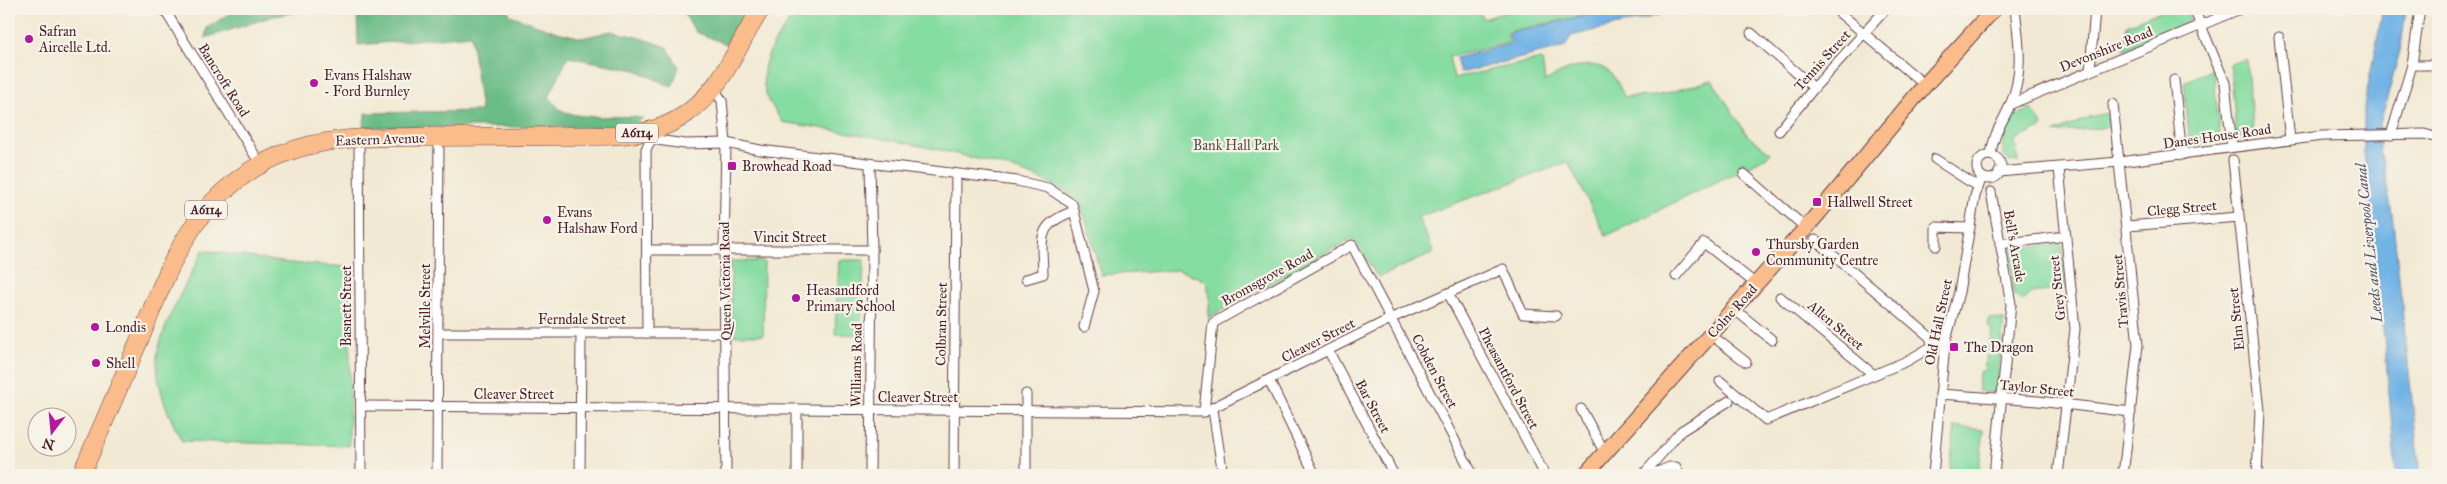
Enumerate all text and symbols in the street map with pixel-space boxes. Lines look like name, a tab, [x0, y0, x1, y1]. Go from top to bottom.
place label: Safran Aircelle Ltd.	[38, 23, 111, 56]
street label: Devonshire Road	[2057, 23, 2155, 76]
street label: Tennis Street	[1791, 26, 1854, 94]
marker: Safran Aircelle Ltd.	[23, 33, 35, 45]
street label: Bancroft Road	[194, 40, 253, 120]
place label: Evans Halshaw - Ford Burnley	[324, 67, 413, 100]
marker: Evans Halshaw - Ford Burnley	[308, 77, 320, 89]
street label: Danes House Road	[2162, 121, 2272, 152]
road number: A6114	[616, 124, 658, 142]
street label: Eastern Avenue	[335, 129, 425, 150]
park label: Bank Hall Park	[1193, 137, 1280, 154]
place label: Browhead Road	[742, 158, 832, 175]
marker: Browhead Road	[726, 160, 738, 172]
water label: Leeds and Liverpool Canal	[2351, 161, 2387, 324]
place label: Hallwell Street	[1827, 194, 1913, 211]
marker: Hallwell Street	[1811, 196, 1823, 208]
street label: Clegg Street	[2146, 197, 2218, 220]
road number: A6114	[185, 200, 227, 220]
place label: Evans Halshaw Ford	[557, 204, 638, 237]
street label: Bell's Arcade	[2000, 208, 2029, 284]
marker: Evans Halshaw Ford	[541, 214, 553, 226]
street label: Queen Victoria Road	[716, 221, 735, 341]
street label: Vincit Street	[752, 229, 827, 246]
place label: Thursby Garden Community Centre	[1766, 236, 1878, 269]
street label: Bromsgrove Road	[1218, 245, 1316, 310]
marker: Thursby Garden Community Centre	[1750, 246, 1762, 258]
street label: Travis Street	[2109, 253, 2132, 328]
street label: Grey Street	[2046, 254, 2069, 321]
street label: Melville Street	[417, 263, 434, 349]
street label: Basnett Street	[338, 265, 355, 347]
street label: Old Hall Street	[1921, 277, 1956, 367]
street label: Colne Road	[1704, 281, 1761, 342]
place label: Heasandford Primary School	[806, 282, 895, 315]
street label: Colbran Street	[932, 282, 951, 366]
street label: Elm Street	[2225, 287, 2248, 351]
marker: Heasandford Primary School	[790, 292, 802, 304]
street label: Allen Street	[1803, 296, 1867, 354]
street label: Ferndale Street	[538, 311, 626, 328]
street label: Cleaver Street	[1279, 315, 1358, 366]
place label: Londis	[105, 319, 146, 336]
marker: Londis	[89, 321, 101, 333]
street label: Williams Road	[847, 323, 866, 407]
street label: Pheasantford Street	[1475, 324, 1543, 432]
street label: Cobden Street	[1408, 331, 1461, 411]
place label: The Dragon	[1964, 339, 2034, 356]
marker: The Dragon	[1948, 341, 1960, 353]
place label: Shell	[106, 355, 135, 372]
marker: Shell	[90, 357, 102, 369]
street label: Taylor Street	[1999, 376, 2075, 401]
street label: Bar Street	[1351, 377, 1394, 436]
street label: Cleaver Street	[474, 386, 554, 403]
street label: Cleaver Street	[878, 389, 958, 406]
north arrow	[28, 406, 78, 456]
text: N	[40, 434, 57, 454]

